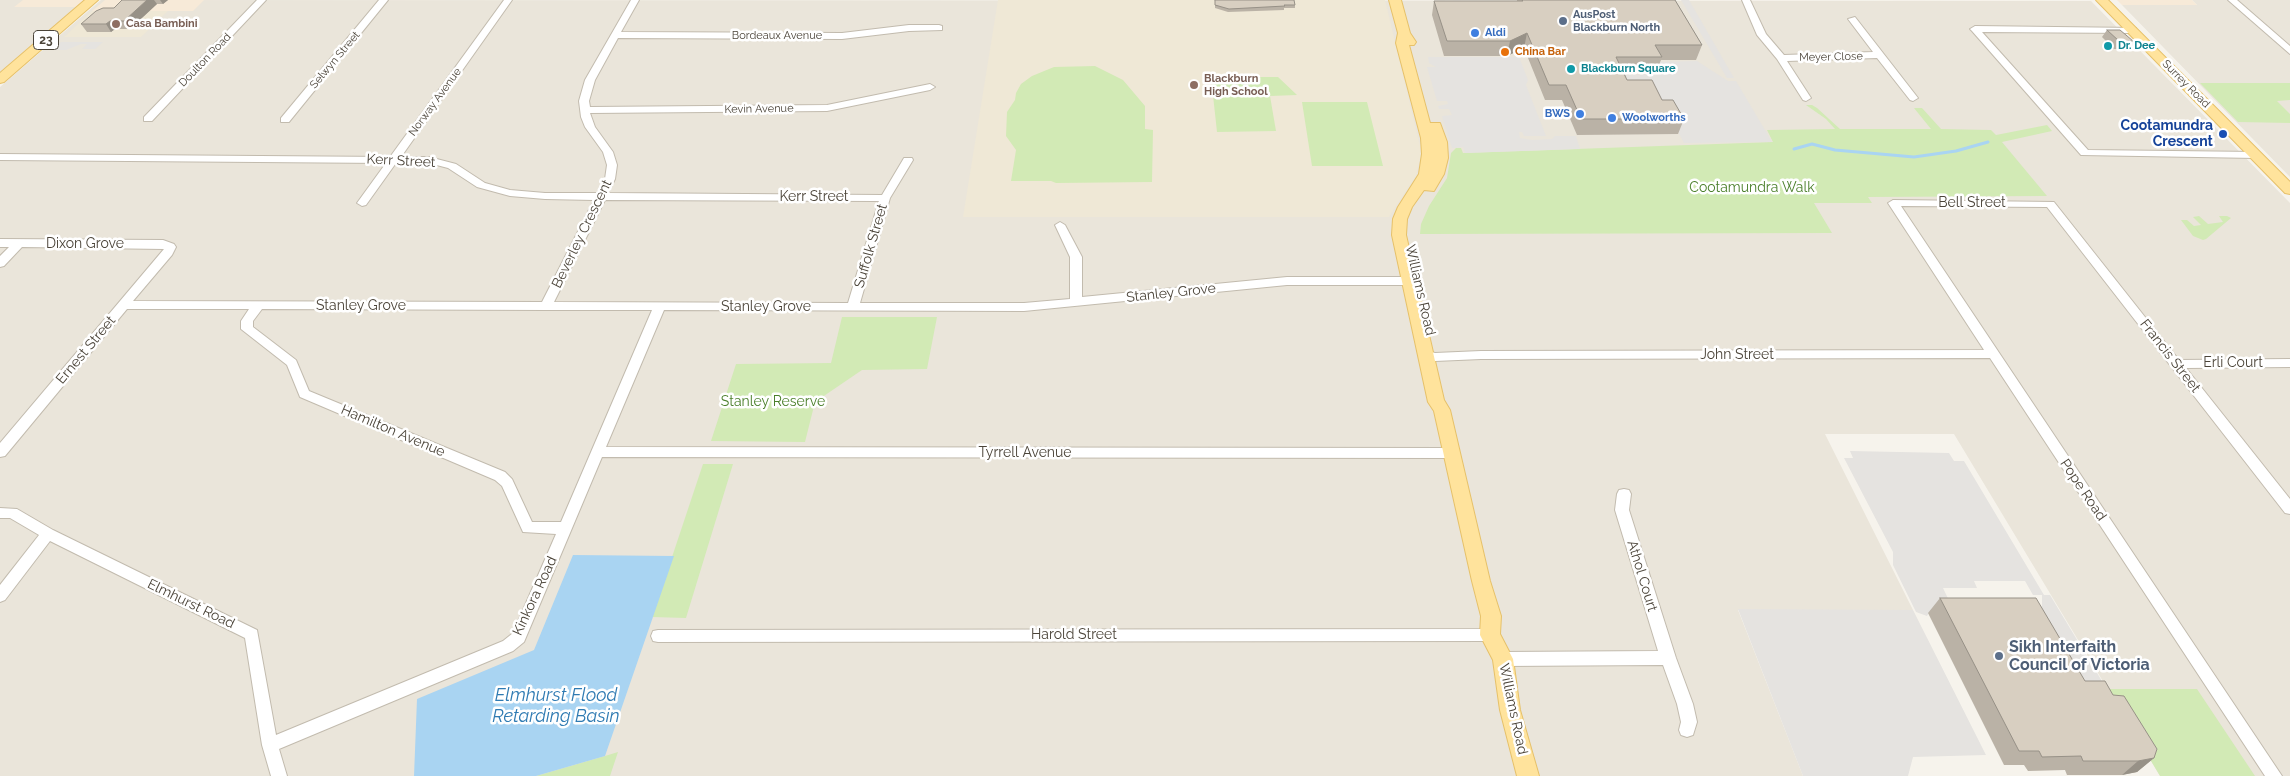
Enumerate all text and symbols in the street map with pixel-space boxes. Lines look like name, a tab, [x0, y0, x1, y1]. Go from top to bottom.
place label: AusPost Blackburn North	[1573, 8, 1660, 34]
marker: AusPost Blackburn North	[1557, 15, 1569, 27]
place label: Casa Bambini	[126, 17, 198, 31]
marker: Casa Bambini	[110, 18, 122, 30]
place label: Aldi	[1485, 26, 1506, 40]
marker: Aldi	[1469, 27, 1481, 39]
street label: Selwyn Street	[307, 29, 363, 91]
street label: Bordeaux Avenue	[732, 29, 822, 43]
road number: 23	[34, 30, 58, 50]
street label: Doulton Road	[176, 30, 234, 90]
place label: Dr. Dee	[2118, 39, 2155, 53]
marker: Dr. Dee	[2102, 40, 2114, 52]
place label: China Bar	[1515, 45, 1566, 59]
marker: China Bar	[1499, 46, 1511, 58]
street label: Meyer Close	[1799, 50, 1863, 64]
street label: Surrey Road	[2159, 57, 2213, 111]
place label: Blackburn Square	[1581, 62, 1676, 76]
marker: Blackburn Square	[1565, 63, 1577, 75]
street label: Norway Avenue	[406, 65, 464, 139]
place label: Blackburn High School	[1204, 72, 1268, 98]
marker: Blackburn High School	[1188, 79, 1200, 91]
street label: Kevin Avenue	[724, 102, 794, 116]
place label: BWS	[1545, 107, 1570, 121]
marker: BWS	[1574, 108, 1586, 120]
place label: Woolworths	[1622, 111, 1686, 125]
marker: Woolworths	[1606, 112, 1618, 124]
place label: Cootamundra Crescent	[2121, 118, 2213, 150]
marker: Cootamundra Crescent	[2217, 128, 2229, 140]
street label: Kerr Street	[366, 151, 436, 171]
street label: Beverley Crescent	[548, 177, 616, 291]
park label: Cootamundra Walk	[1689, 180, 1815, 196]
street label: Kerr Street	[780, 189, 848, 205]
street label: Bell Street	[1938, 195, 2006, 211]
street label: Suffolk Street	[851, 202, 891, 290]
street label: Dixon Grove	[46, 236, 124, 252]
street label: Williams Road	[1401, 243, 1439, 337]
street label: Stanley Grove	[1125, 280, 1217, 306]
street label: Stanley Grove	[316, 298, 406, 314]
street label: Stanley Grove	[721, 299, 811, 315]
street label: Ernest Street	[53, 313, 119, 387]
street label: Francis Street	[2136, 316, 2204, 396]
street label: John Street	[1700, 347, 1774, 363]
street label: Erli Court	[2203, 355, 2263, 371]
park label: Stanley Reserve	[721, 394, 825, 410]
street label: Hamilton Avenue	[338, 402, 448, 460]
street label: Tyrrell Avenue	[978, 445, 1072, 461]
street label: Pope Road	[2056, 456, 2110, 524]
street label: Athol Court	[1623, 538, 1661, 614]
street label: Kinkora Road	[509, 554, 561, 638]
street label: Elmhurst Road	[145, 576, 237, 632]
street label: Harold Street	[1031, 627, 1117, 643]
place label: Sikh Interfaith Council of Victoria	[2009, 637, 2150, 675]
marker: Sikh Interfaith Council of Victoria	[1993, 650, 2005, 662]
street label: Williams Road	[1495, 662, 1531, 756]
water label: Elmhurst Flood Retarding Basin	[492, 685, 620, 728]

